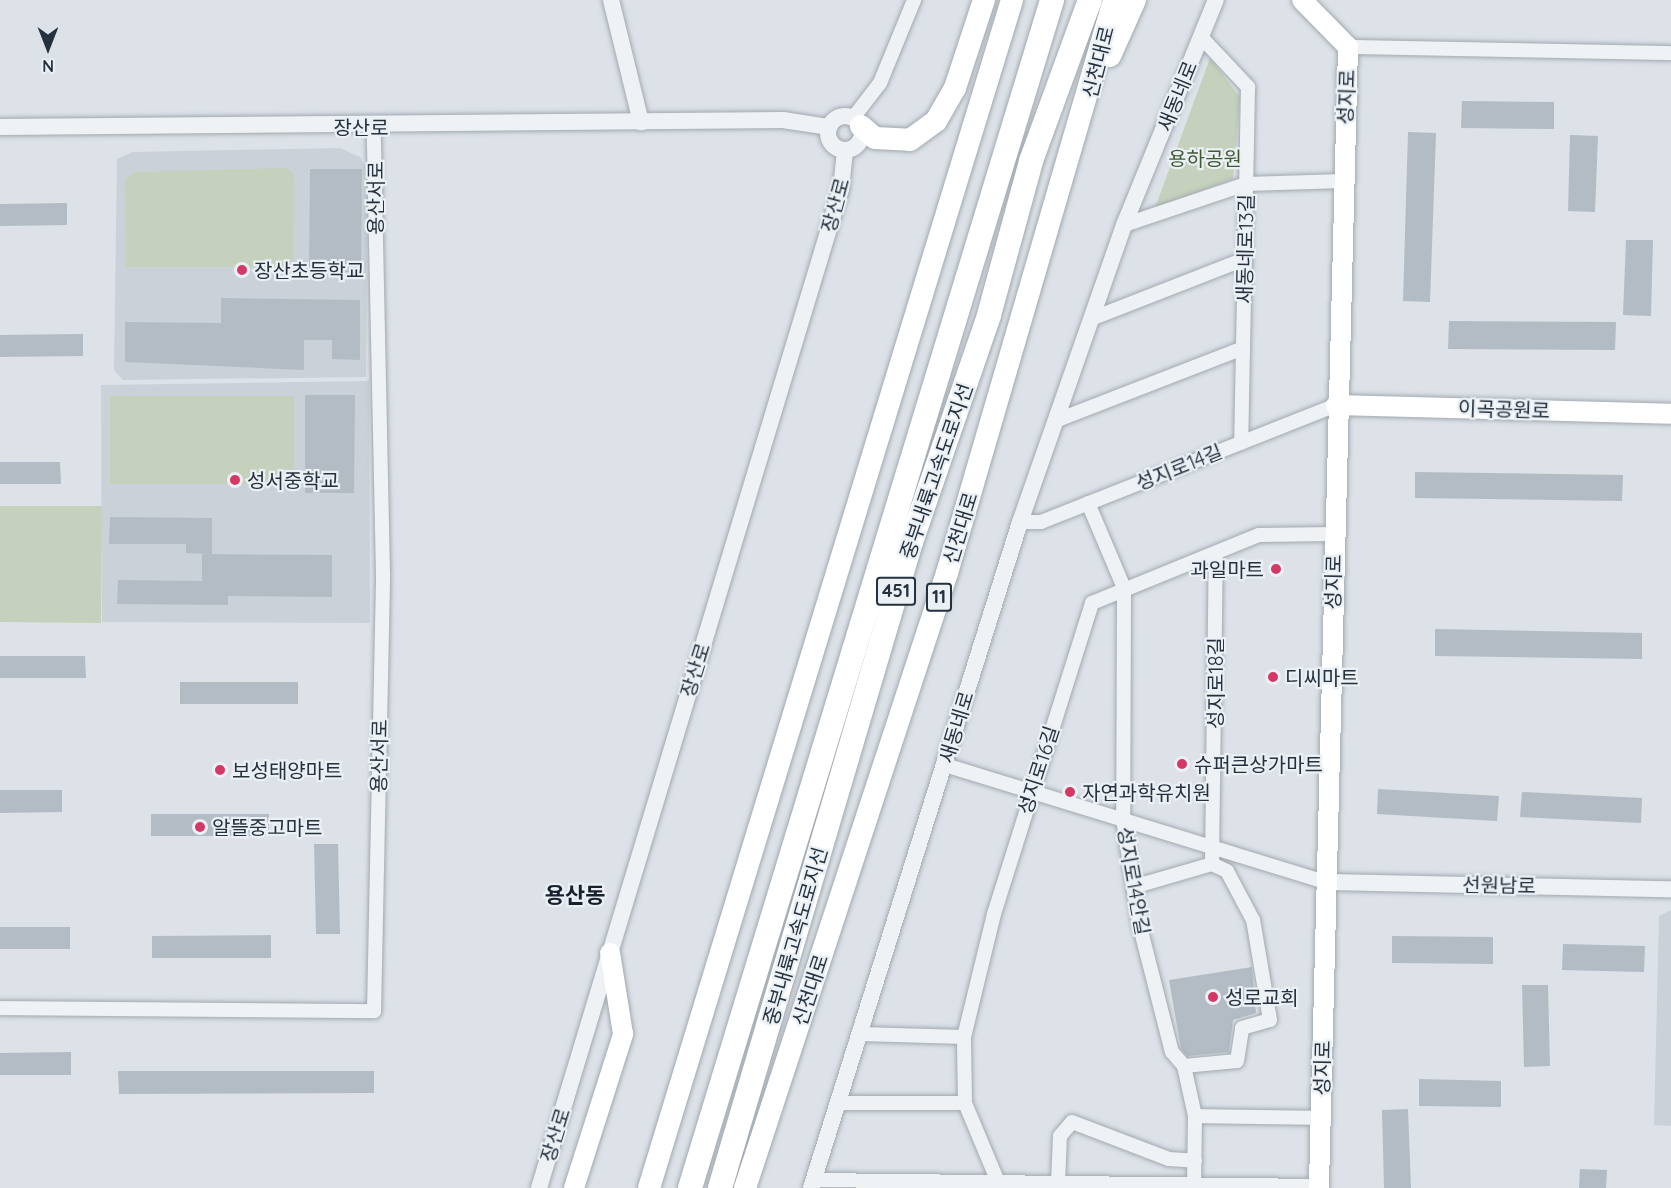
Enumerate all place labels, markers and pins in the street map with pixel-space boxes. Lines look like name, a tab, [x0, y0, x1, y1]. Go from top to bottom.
place label: 장산초등학교	[254, 258, 364, 282]
marker: 장산초등학교	[235, 263, 249, 277]
place label: 성서중학교	[247, 468, 339, 492]
marker: 성서중학교	[228, 473, 242, 487]
place label: 과일마트	[1190, 557, 1264, 581]
marker: 과일마트	[1269, 562, 1283, 576]
place label: 디씨마트	[1285, 665, 1359, 689]
marker: 디씨마트	[1266, 670, 1280, 684]
place label: 슈퍼큰상가마트	[1194, 752, 1323, 776]
marker: 슈퍼큰상가마트	[1175, 757, 1189, 771]
place label: 보성태양마트	[232, 758, 342, 782]
marker: 보성태양마트	[213, 763, 227, 777]
place label: 자연과학유치원	[1082, 780, 1211, 804]
marker: 자연과학유치원	[1063, 785, 1077, 799]
place label: 알뜰중고마트	[212, 815, 322, 839]
marker: 알뜰중고마트	[193, 820, 207, 834]
place label: 성로교회	[1225, 985, 1299, 1009]
marker: 성로교회	[1206, 990, 1220, 1004]

